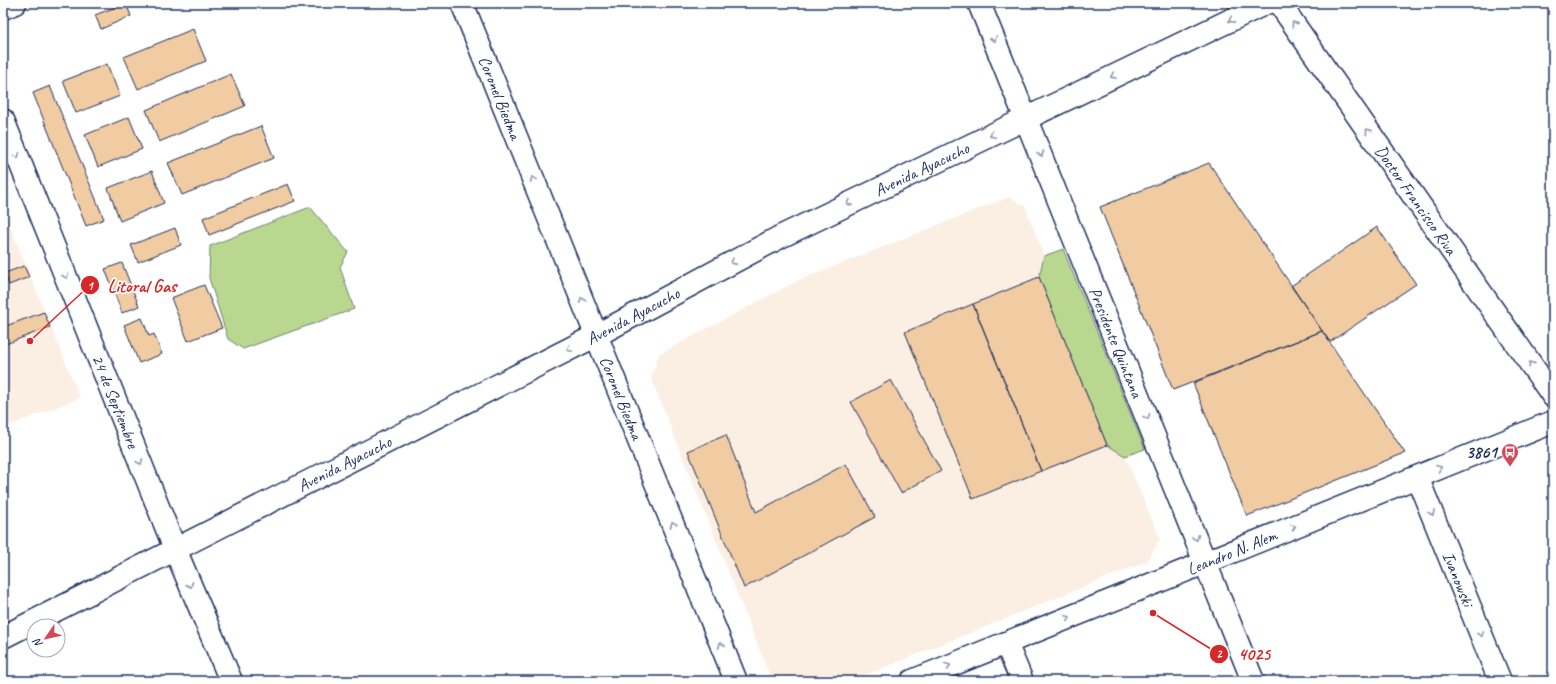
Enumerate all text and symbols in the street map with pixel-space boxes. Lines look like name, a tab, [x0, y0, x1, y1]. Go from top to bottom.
one-way arrow	[1227, 15, 1235, 23]
one-way arrow	[1291, 21, 1299, 28]
one-way arrow	[990, 36, 998, 43]
street label: Coronel Biedma	[473, 53, 527, 144]
one-way arrow	[1110, 71, 1118, 79]
one-way arrow	[1365, 128, 1373, 135]
one-way arrow	[988, 130, 996, 137]
street label: Avenida Ayacucho	[871, 137, 973, 201]
street label: Doctor Francisco Riva	[1370, 141, 1462, 260]
one-way arrow	[1037, 150, 1045, 157]
one-way arrow	[13, 152, 21, 159]
one-way arrow	[530, 176, 538, 183]
one-way arrow	[846, 198, 854, 206]
one-way arrow	[730, 257, 737, 265]
callout: Litoral Gas	[80, 270, 184, 300]
one-way arrow	[61, 273, 69, 280]
text: Litoral Gas	[108, 275, 178, 297]
text: 1	[87, 278, 94, 294]
street label: Avenida Ayacucho	[583, 282, 684, 350]
street label: Presidente Quintana	[1084, 284, 1148, 402]
one-way arrow	[579, 296, 587, 303]
one-way arrow	[566, 345, 573, 352]
street label: 24 de Septiembre	[87, 352, 144, 453]
street label: Coronel Biedma	[595, 353, 648, 445]
one-way arrow	[1528, 361, 1536, 368]
one-way arrow	[1143, 414, 1151, 421]
street label: Avenida Ayacucho	[294, 431, 396, 496]
place label: 3861	[1466, 442, 1499, 463]
bus stop icon: 3861	[1500, 442, 1520, 467]
one-way arrow	[135, 458, 143, 466]
one-way arrow	[1435, 465, 1443, 473]
one-way arrow	[1427, 510, 1435, 517]
one-way arrow	[669, 521, 677, 528]
street label: Leandro N. Alem	[1184, 524, 1282, 580]
one-way arrow	[1289, 524, 1296, 532]
one-way arrow	[1191, 534, 1199, 541]
street label: Ivanowski	[1438, 549, 1480, 612]
one-way arrow	[185, 581, 193, 589]
one-way arrow	[1065, 614, 1072, 622]
north arrow	[26, 618, 66, 658]
one-way arrow	[1476, 630, 1484, 637]
text: N	[29, 635, 45, 650]
callout: 4025	[1209, 639, 1278, 669]
one-way arrow	[718, 641, 726, 648]
text: 4025	[1238, 643, 1272, 665]
text: 2	[1216, 646, 1223, 662]
one-way arrow	[944, 663, 951, 671]

